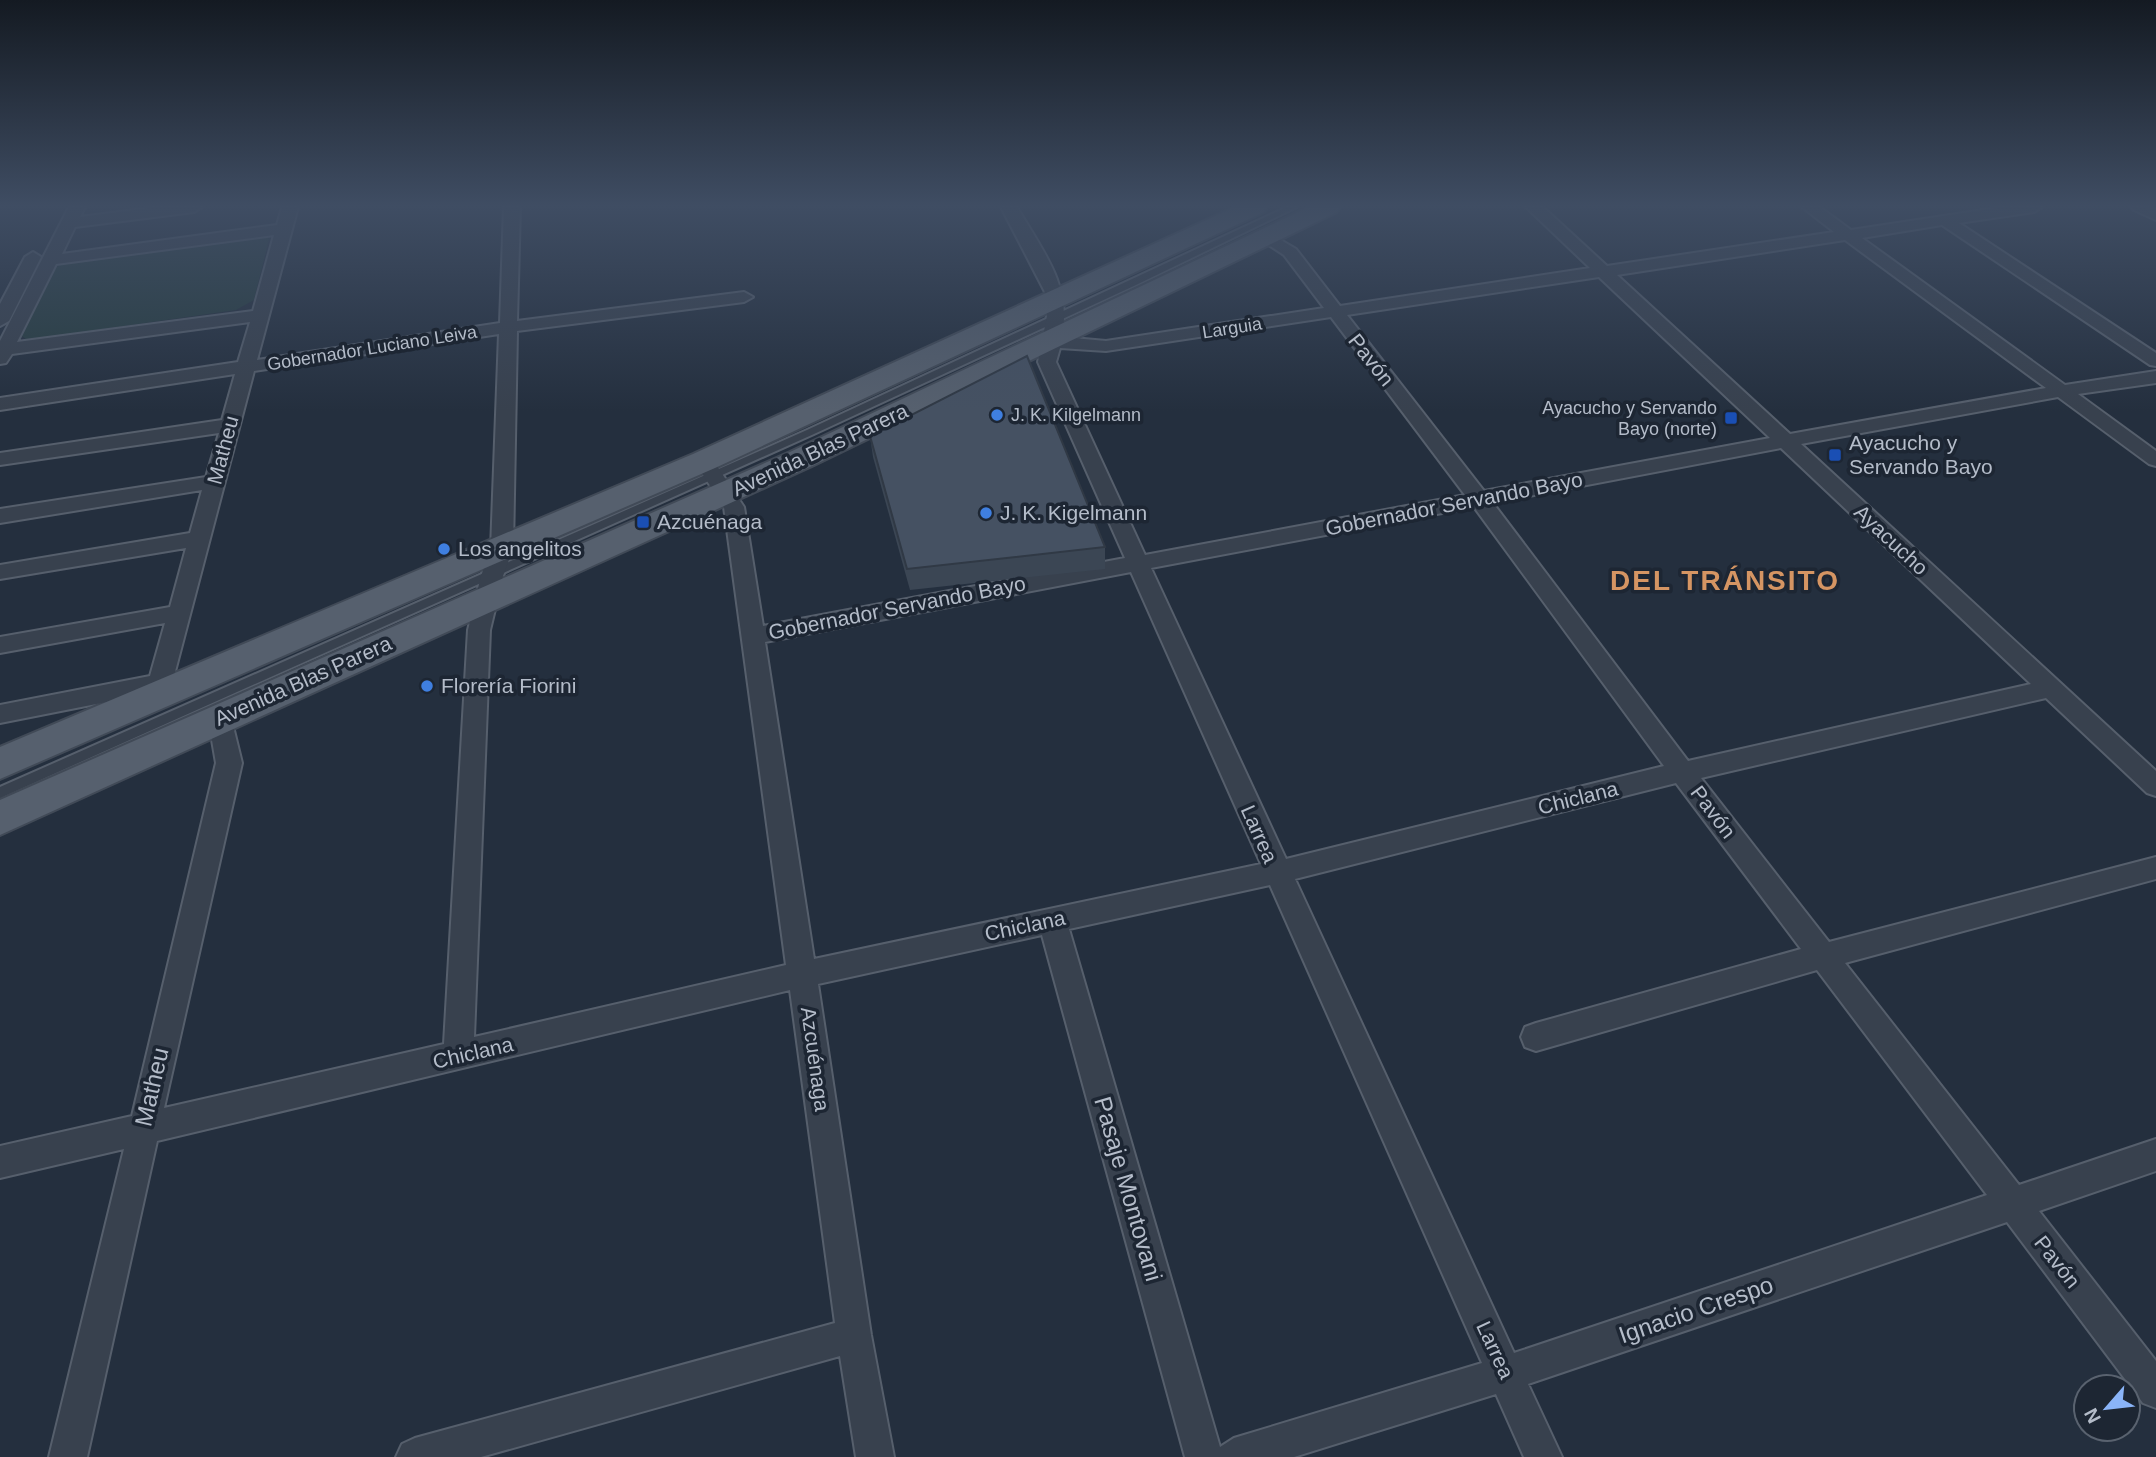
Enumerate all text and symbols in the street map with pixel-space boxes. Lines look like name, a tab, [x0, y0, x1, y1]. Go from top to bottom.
street label: Larguia	[1201, 313, 1264, 343]
street label: Gobernador Luciano Leiva	[266, 321, 479, 374]
street label: Pavón	[1344, 329, 1399, 390]
place label: Ayacucho y Servando Bayo (norte)	[1542, 398, 1717, 439]
street label: Avenida Blas Parera	[728, 399, 912, 500]
place label: J. K. Kilgelmann	[1011, 405, 1141, 425]
marker: J. K. Kilgelmann	[989, 407, 1005, 423]
marker: Ayacucho y Servando Bayo (norte)	[1723, 410, 1739, 426]
street label: Matheu	[202, 413, 243, 487]
place label: Ayacucho y Servando Bayo	[1849, 431, 1993, 478]
marker: Ayacucho y Servando Bayo	[1827, 447, 1843, 463]
street label: Gobernador Servando Bayo	[1323, 467, 1584, 540]
street label: Ayacucho	[1850, 500, 1933, 579]
place label: J. K. Kigelmann	[1000, 501, 1147, 524]
marker: J. K. Kigelmann	[978, 505, 994, 521]
place label: Azcuénaga	[657, 510, 762, 533]
marker: Azcuénaga	[635, 514, 651, 530]
place label: Los angelitos	[458, 537, 582, 560]
marker: Los angelitos	[436, 541, 452, 557]
district label: DEL TRÁNSITO	[1610, 565, 1840, 596]
street label: Gobernador Servando Bayo	[766, 571, 1027, 644]
street label: Avenida Blas Parera	[211, 631, 395, 730]
place label: Florería Fiorini	[441, 674, 576, 697]
marker: Florería Fiorini	[419, 678, 435, 694]
street label: Chiclana	[1535, 776, 1621, 819]
street label: Pavón	[1686, 781, 1741, 842]
street label: Larrea	[1237, 801, 1282, 866]
street label: Chiclana	[983, 906, 1068, 945]
street label: Azcuénaga	[797, 1005, 834, 1113]
street label: Chiclana	[430, 1032, 516, 1073]
street label: Matheu	[129, 1045, 174, 1129]
street label: Pasaje Montovani	[1089, 1093, 1168, 1284]
street label: Pavón	[2030, 1231, 2085, 1292]
street label: Ignacio Crespo	[1615, 1270, 1777, 1349]
street label: Larrea	[1472, 1317, 1519, 1382]
north arrow	[2072, 1373, 2142, 1443]
text: N	[2080, 1405, 2105, 1427]

